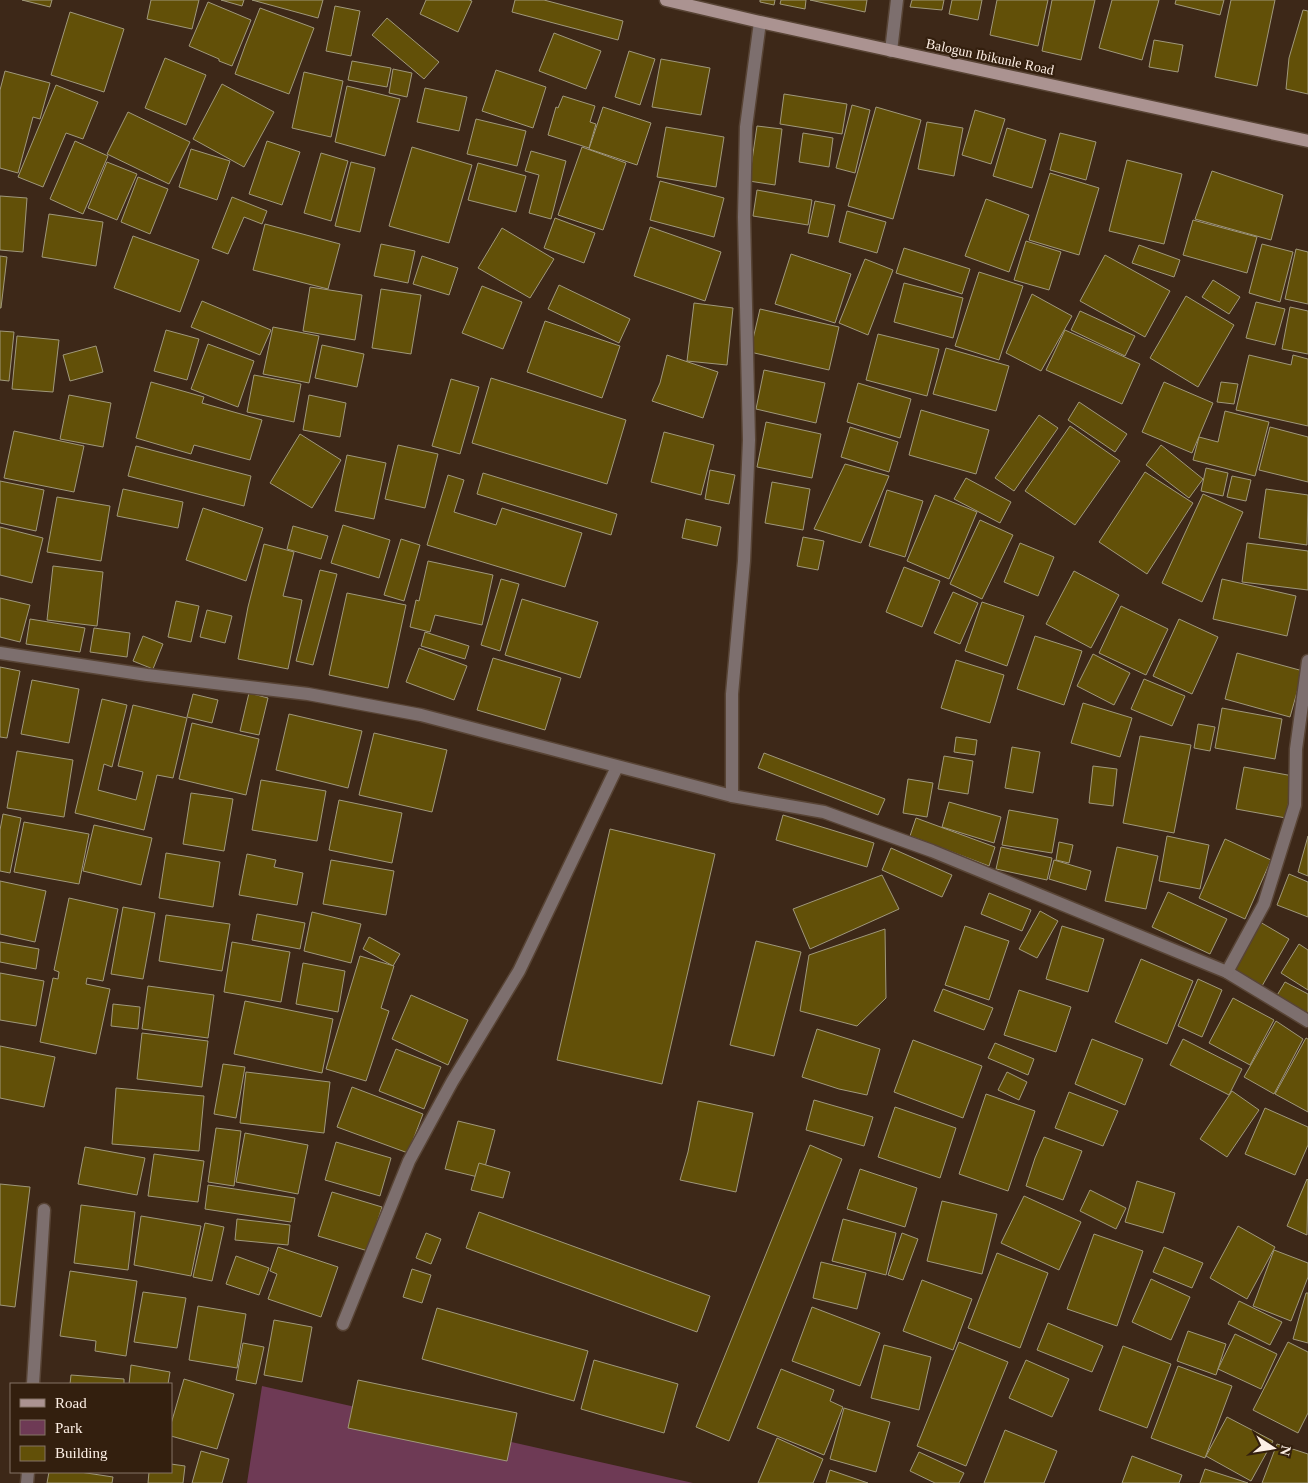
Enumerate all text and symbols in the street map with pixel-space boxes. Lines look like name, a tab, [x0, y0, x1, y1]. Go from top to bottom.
street label: Balogun Ibikunle Road	[925, 36, 1055, 78]
legend	[10, 1383, 172, 1473]
text: Road	[55, 1395, 87, 1411]
text: Park	[55, 1420, 83, 1436]
north arrow	[1248, 1423, 1298, 1473]
text: N	[1277, 1444, 1294, 1457]
text: Building	[55, 1445, 108, 1461]

